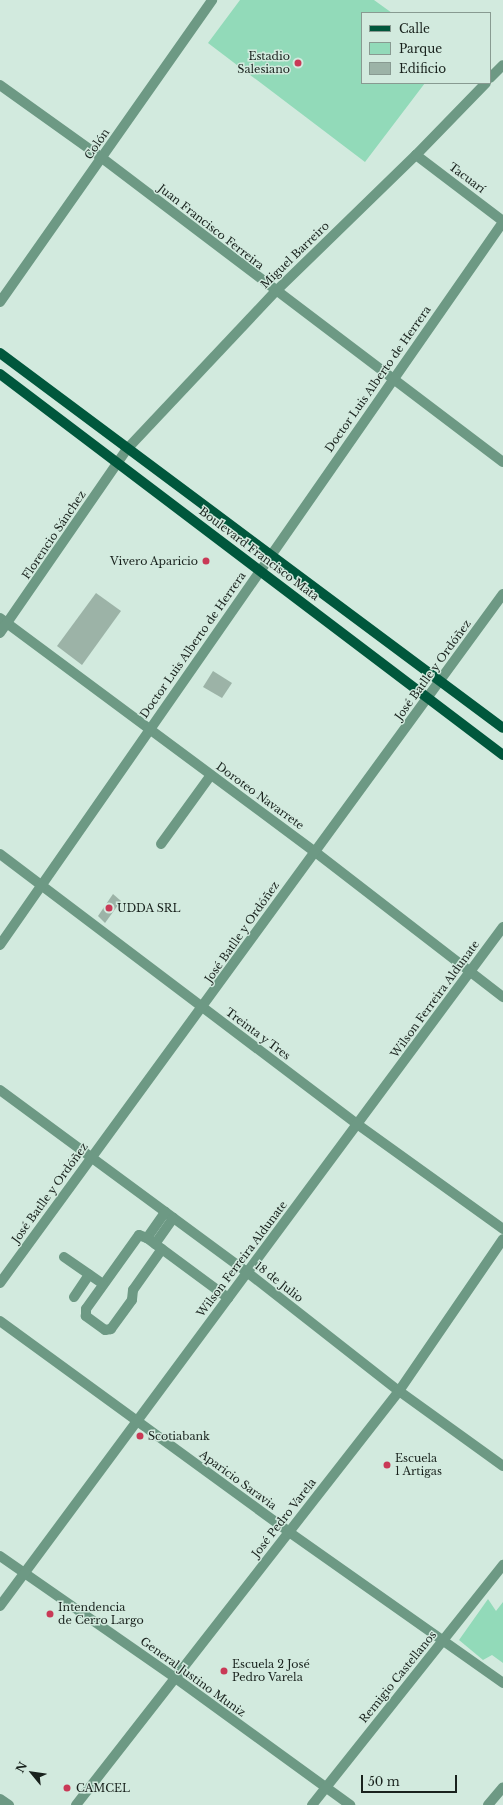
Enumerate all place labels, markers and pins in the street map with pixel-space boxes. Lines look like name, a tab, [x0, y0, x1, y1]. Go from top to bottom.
place label: Estadio Salesiano	[237, 50, 290, 76]
marker: Estadio Salesiano	[293, 58, 303, 68]
place label: Vivero Aparicio	[110, 554, 198, 568]
marker: Vivero Aparicio	[201, 556, 211, 566]
place label: UDDA SRL	[117, 901, 181, 915]
marker: UDDA SRL	[104, 903, 114, 913]
place label: Scotiabank	[148, 1429, 210, 1443]
marker: Scotiabank	[135, 1431, 145, 1441]
place label: Escuela 1 Artigas	[395, 1452, 442, 1478]
marker: Escuela 1 Artigas	[382, 1460, 392, 1470]
place label: Intendencia de Cerro Largo	[58, 1601, 144, 1627]
marker: Intendencia de Cerro Largo	[45, 1609, 55, 1619]
place label: Escuela 2 José Pedro Varela	[232, 1658, 310, 1684]
marker: Escuela 2 José Pedro Varela	[219, 1666, 229, 1676]
place label: CAMCEL	[76, 1781, 130, 1795]
marker: CAMCEL	[61, 1782, 73, 1794]

